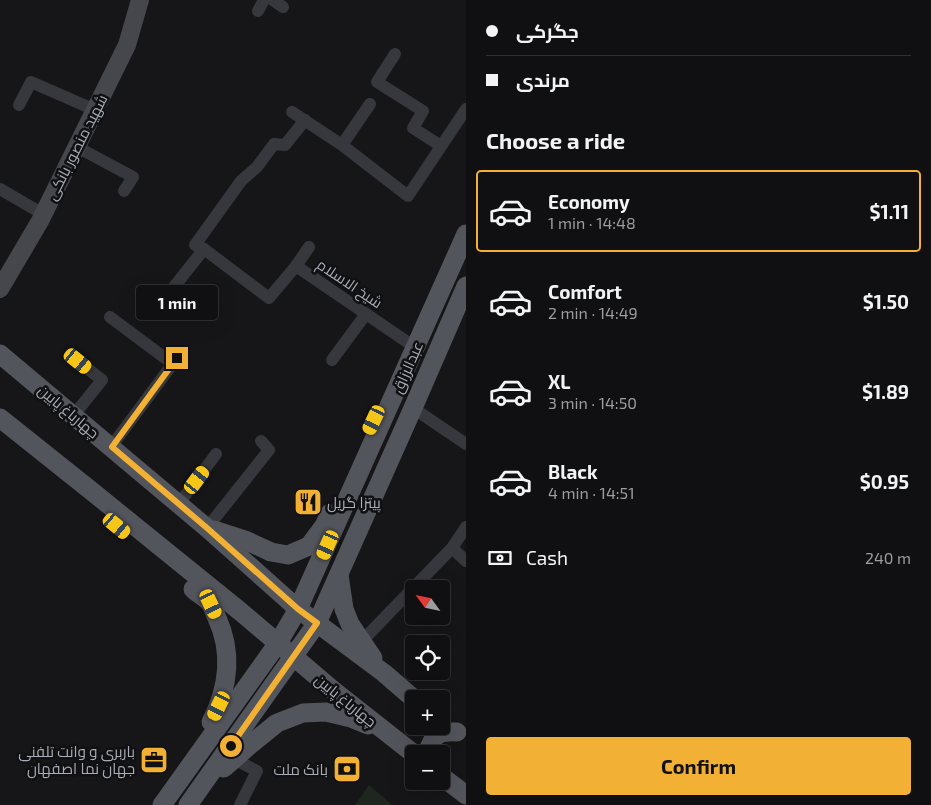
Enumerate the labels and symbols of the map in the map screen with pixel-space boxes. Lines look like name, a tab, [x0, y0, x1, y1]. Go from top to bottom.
street label: شهید منصور بانکی	[42, 91, 112, 204]
street label: شیخ الاسلام	[312, 255, 386, 314]
callout: 1 min	[136, 286, 218, 320]
street label: عبدالرزاق	[388, 338, 428, 397]
car	[61, 346, 94, 376]
route end	[166, 347, 188, 369]
street label: چهارباغ پایین	[33, 380, 103, 444]
car	[360, 403, 387, 437]
car	[181, 464, 212, 496]
restaurant icon: پیتزا گریل	[293, 487, 323, 517]
place label: پیتزا گریل	[327, 493, 381, 513]
car	[100, 511, 133, 541]
car	[315, 528, 340, 562]
north arrow	[405, 580, 450, 625]
car	[197, 587, 224, 621]
street label: چهارباغ پایین	[310, 670, 380, 733]
car	[205, 689, 232, 723]
route start	[220, 735, 242, 757]
place label: باربری و وانت تلفنی جهان نما اصفهان	[18, 742, 135, 779]
office icon: باربری و وانت تلفنی جهان نما اصفهان	[139, 745, 169, 775]
bank icon: بانک ملت	[332, 754, 362, 784]
place label: بانک ملت	[273, 760, 328, 778]

